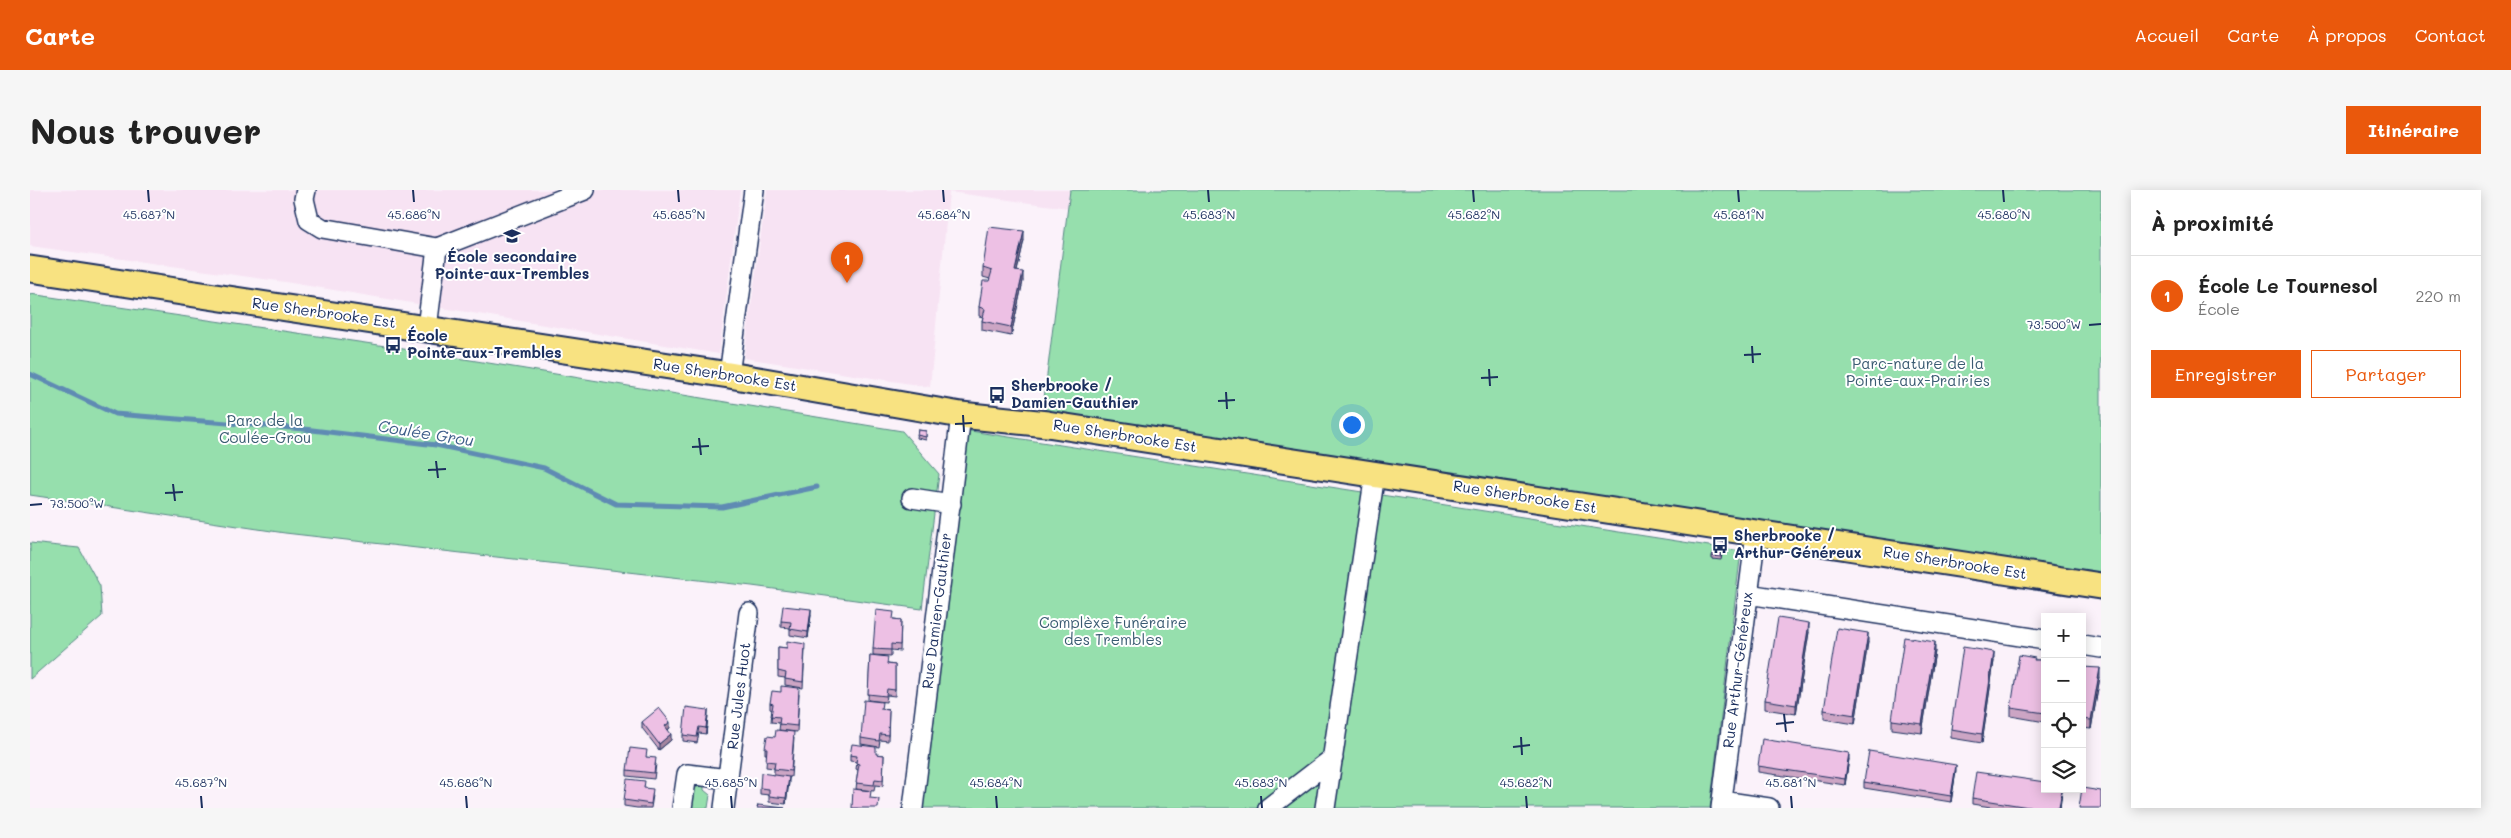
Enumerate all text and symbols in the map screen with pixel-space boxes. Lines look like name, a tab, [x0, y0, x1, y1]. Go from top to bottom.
text: Carte	[25, 20, 95, 51]
text: Accueil	[2134, 23, 2199, 47]
text: Carte	[2227, 23, 2279, 47]
text: À propos	[2307, 23, 2387, 47]
text: Contact	[2415, 23, 2486, 47]
button: Itinéraire	[2346, 106, 2481, 154]
text: Nous trouver	[30, 107, 261, 153]
text: 45.687°N	[123, 206, 175, 222]
text: 45.686°N	[388, 206, 440, 222]
text: 45.685°N	[653, 206, 705, 222]
text: 45.684°N	[918, 206, 970, 222]
text: 45.683°N	[1183, 206, 1235, 222]
text: 45.682°N	[1448, 206, 1500, 222]
text: 45.681°N	[1714, 206, 1764, 222]
text: 45.680°N	[1978, 206, 2030, 222]
text: À proximité	[2151, 209, 2274, 236]
school or university icon: École secondaire Pointe-aux-Trembles	[502, 226, 522, 246]
pin: 1	[831, 242, 863, 283]
place label: École secondaire Pointe-aux-Trembles	[435, 246, 589, 283]
text: École Le Tournesol	[2198, 273, 2378, 298]
text: 1	[2163, 285, 2171, 306]
text: 220 m	[2415, 285, 2461, 306]
street label: Rue Sherbrooke Est	[251, 292, 397, 332]
text: École	[2198, 298, 2240, 319]
text: 73.500°W	[2027, 316, 2081, 332]
place label: École Pointe-aux-Trembles	[407, 325, 562, 362]
bus stop icon: École Pointe-aux-Trembles	[383, 335, 403, 355]
button: Enregistrer	[2151, 350, 2301, 398]
button: Partager	[2311, 350, 2461, 398]
street label: Rue Sherbrooke Est	[652, 353, 798, 395]
park label: Parc-nature de la Pointe-aux-Prairies	[1846, 353, 1990, 390]
place label: Sherbrooke / Damien-Gauthier	[1011, 375, 1139, 412]
bus stop icon: Sherbrooke / Damien-Gauthier	[987, 385, 1007, 405]
park label: Parc de la Coulée-Grou	[219, 410, 311, 447]
your location	[1339, 412, 1365, 438]
street label: Rue Sherbrooke Est	[1052, 414, 1198, 456]
water label: Coulée Grou	[377, 415, 476, 450]
street label: Rue Sherbrooke Est	[1452, 475, 1598, 517]
text: 73.500°W	[50, 495, 104, 511]
place label: Sherbrooke / Arthur-Généreux	[1734, 525, 1862, 562]
street label: Rue Damien-Gauthier	[917, 532, 956, 690]
bus stop icon: Sherbrooke / Arthur-Généreux	[1710, 535, 1730, 555]
street label: Rue Sherbrooke Est	[1882, 541, 2028, 583]
street label: Rue Arthur-Généreux	[1717, 590, 1757, 749]
park label: Complèxe Funéraire des Trembles	[1039, 612, 1187, 649]
map controls	[2041, 613, 2086, 793]
button: +	[2041, 613, 2086, 658]
street label: Rue Jules Huot	[722, 641, 755, 751]
button: −	[2041, 658, 2086, 703]
button: locate	[2041, 703, 2086, 748]
button: layers	[2041, 748, 2086, 793]
text: 45.687°N	[175, 774, 227, 790]
text: 45.686°N	[440, 774, 492, 790]
text: 45.685°N	[705, 774, 757, 790]
text: 45.684°N	[970, 774, 1022, 790]
text: 45.683°N	[1235, 774, 1287, 790]
text: 45.682°N	[1500, 774, 1552, 790]
text: 45.681°N	[1766, 774, 1816, 790]

